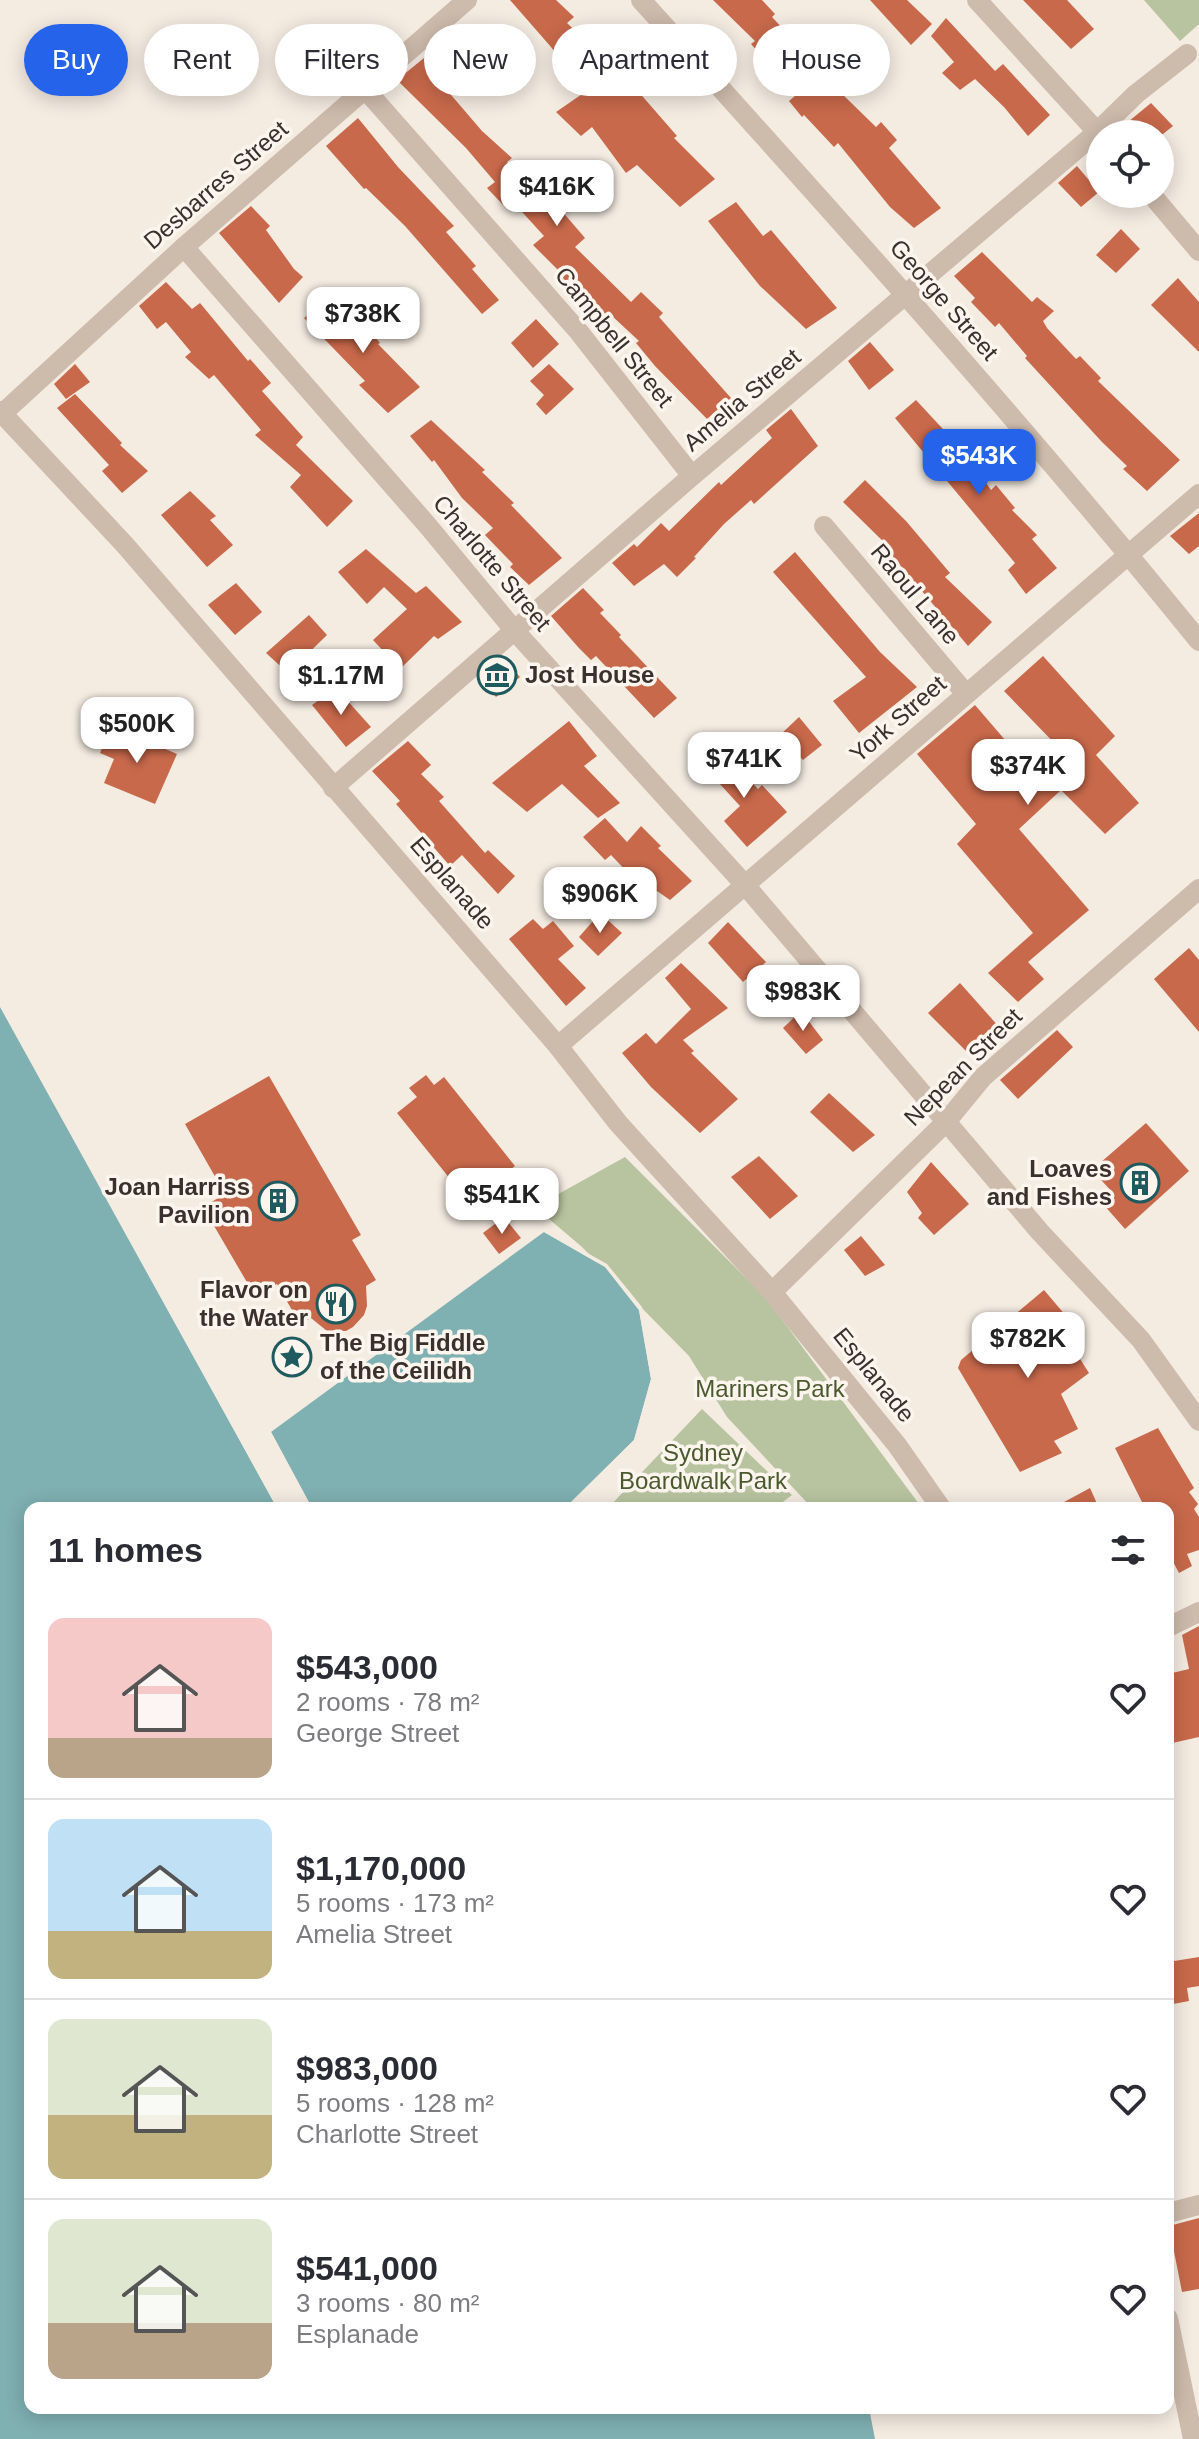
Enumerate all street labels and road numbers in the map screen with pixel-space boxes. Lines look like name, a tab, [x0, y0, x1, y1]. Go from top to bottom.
street label: Desbarres Street	[138, 115, 293, 254]
street label: George Street	[885, 234, 1004, 366]
street label: Campbell Street	[550, 261, 679, 412]
street label: Amelia Street	[678, 343, 806, 456]
street label: Charlotte Street	[428, 490, 557, 636]
street label: Raoul Lane	[866, 538, 965, 649]
street label: York Street	[844, 670, 951, 767]
street label: Esplanade	[405, 831, 500, 934]
street label: Nepean Street	[898, 1002, 1027, 1131]
street label: Esplanade	[828, 1322, 921, 1427]

